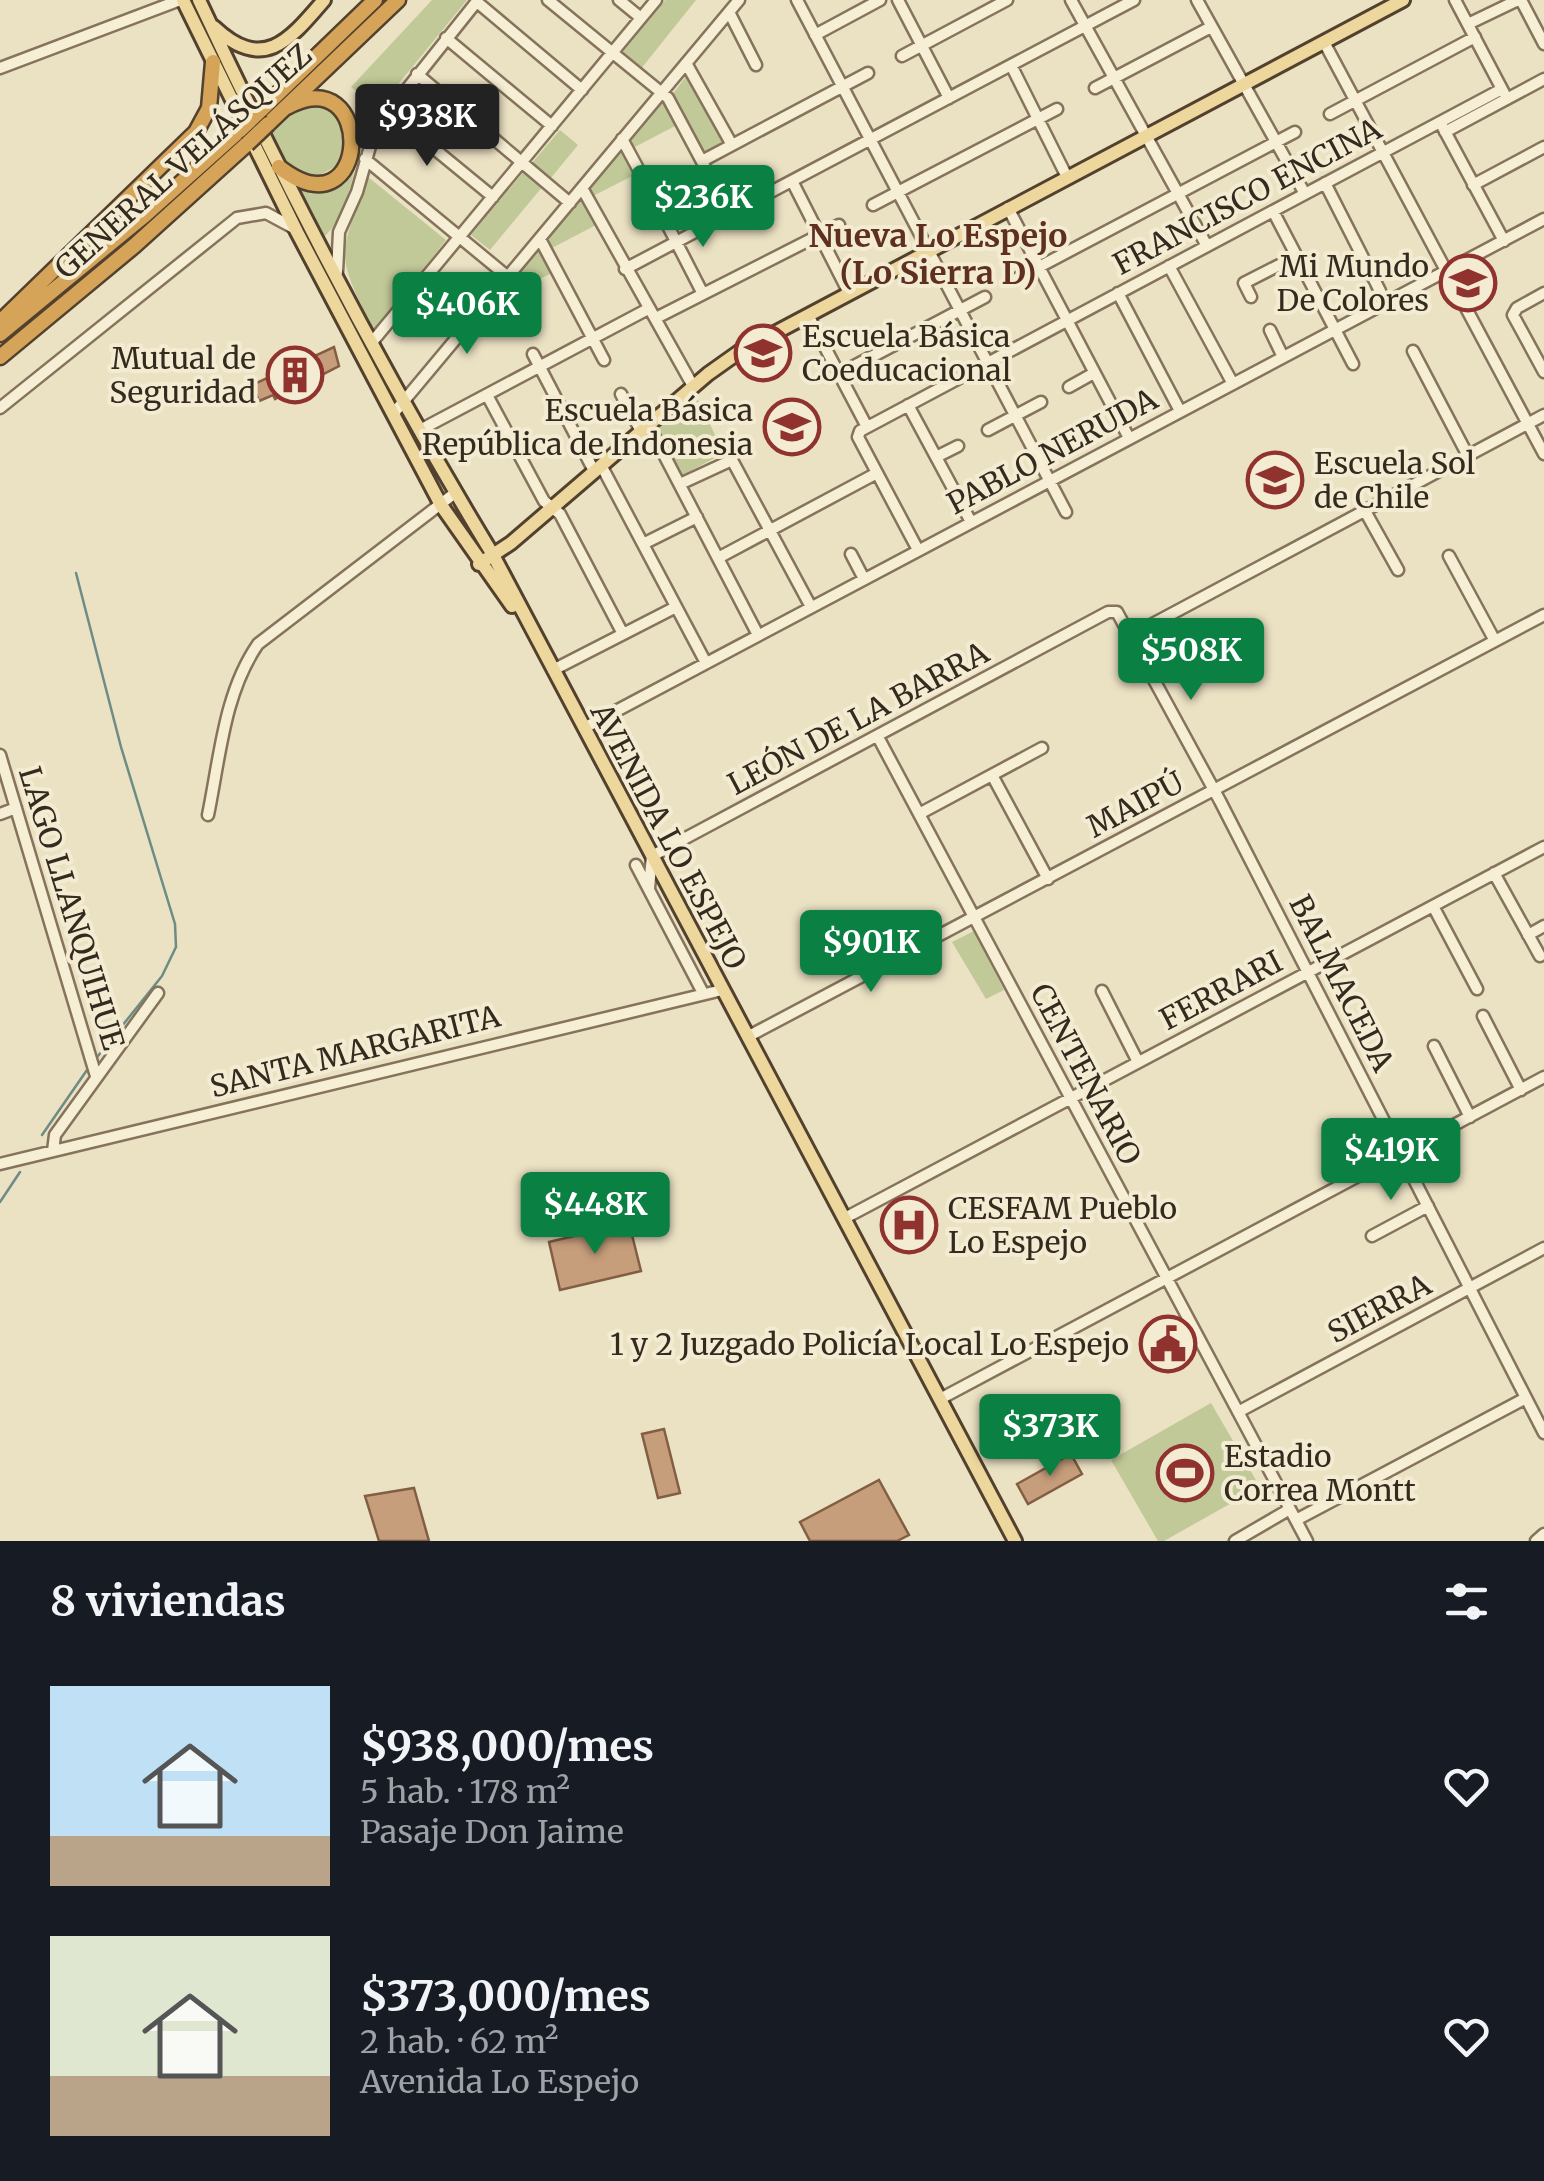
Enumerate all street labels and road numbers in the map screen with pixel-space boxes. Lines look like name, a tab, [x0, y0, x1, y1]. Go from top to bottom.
street label: GENERAL VELÁSQUEZ	[47, 36, 319, 286]
street label: FRANCISCO ENCINA	[1106, 109, 1388, 283]
street label: PABLO NERUDA	[940, 379, 1164, 522]
street label: LEÓN DE LA BARRA	[721, 633, 996, 803]
street label: AVENIDA LO ESPEJO	[582, 696, 755, 976]
street label: LAGO LLANQUIHUE	[11, 762, 133, 1054]
street label: MAIPÚ	[1080, 763, 1190, 845]
street label: BALMACEDA	[1281, 888, 1403, 1078]
street label: FERRARI	[1153, 942, 1289, 1038]
street label: CENTENARIO	[1022, 977, 1150, 1171]
street label: SANTA MARGARITA	[206, 996, 505, 1105]
street label: SIERRA	[1321, 1265, 1438, 1351]

